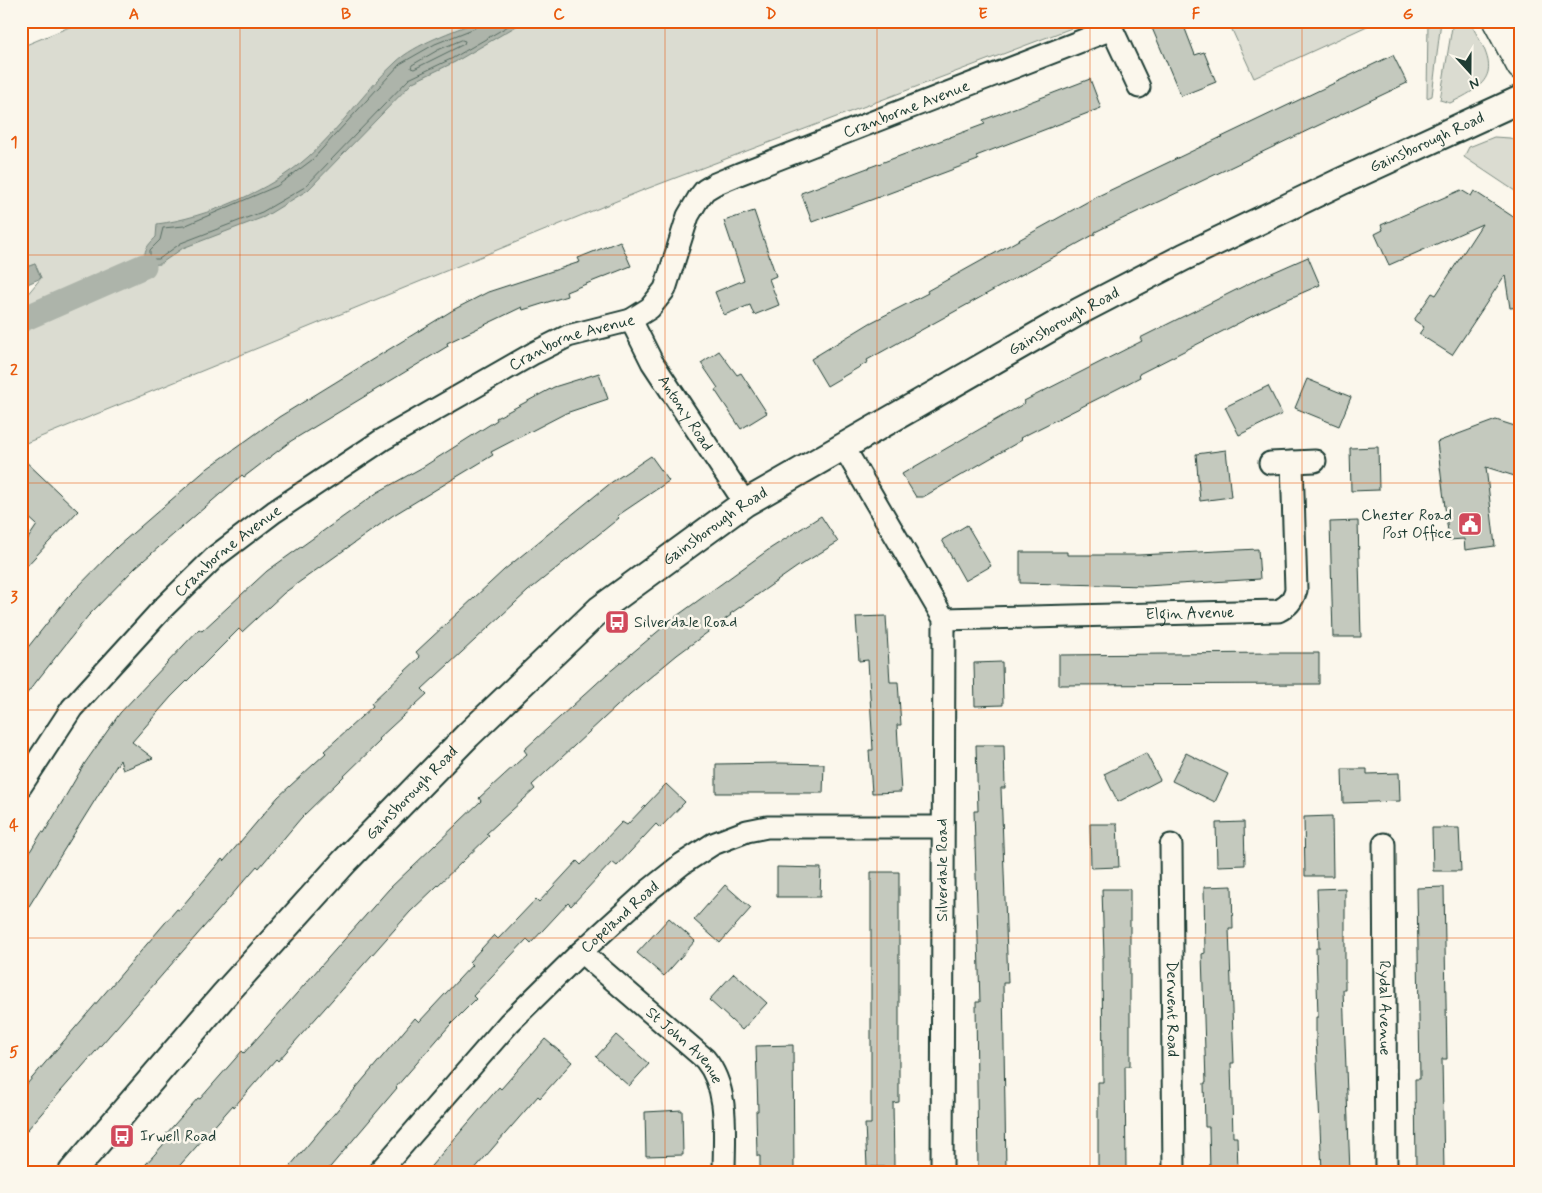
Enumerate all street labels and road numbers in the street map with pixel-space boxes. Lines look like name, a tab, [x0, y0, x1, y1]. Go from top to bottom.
street label: Cranborne Avenue	[840, 75, 973, 143]
street label: Gainsborough Road	[1366, 107, 1488, 178]
street label: Gainsborough Road	[1004, 282, 1123, 360]
street label: Cranborne Avenue	[505, 309, 637, 376]
street label: Antony Road	[653, 371, 718, 455]
street label: Gainsborough Road	[658, 482, 771, 570]
street label: Cranborne Avenue	[170, 500, 285, 602]
street label: Elgin Avenue	[1145, 602, 1235, 625]
street label: Gainsborough Road	[361, 741, 462, 845]
street label: Silverdale Road	[932, 818, 953, 922]
street label: Copeland Road	[576, 876, 663, 958]
street label: Derwent Road	[1162, 961, 1183, 1057]
street label: Rydal Avenue	[1374, 961, 1396, 1055]
street label: St John Avenue	[641, 1002, 728, 1087]

